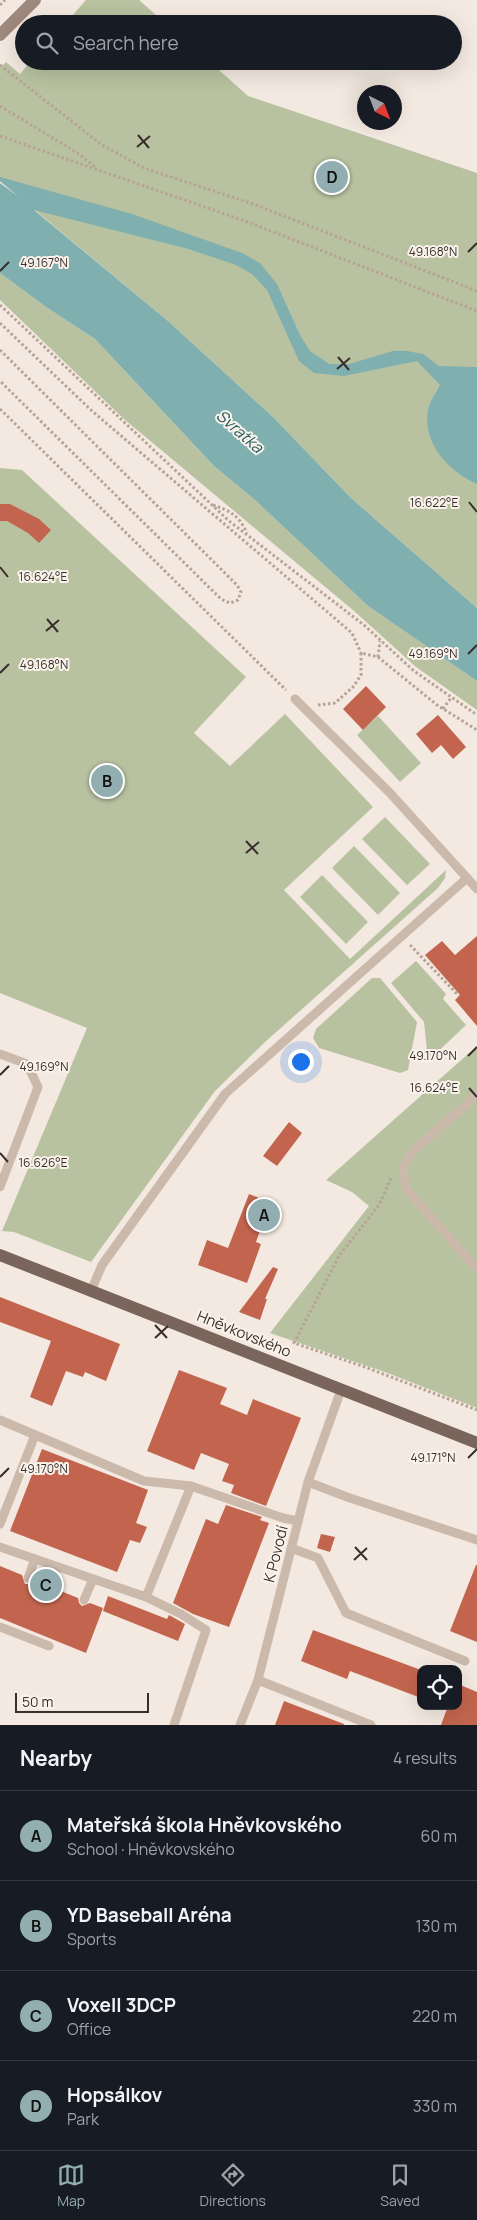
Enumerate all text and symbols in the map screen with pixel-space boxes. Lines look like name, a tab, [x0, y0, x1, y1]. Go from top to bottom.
search box	[15, 15, 462, 70]
icon: search	[33, 29, 61, 57]
text: Search here	[73, 30, 179, 56]
north arrow	[357, 85, 402, 130]
pin: D	[316, 158, 348, 196]
text: 49.168°N	[409, 243, 457, 260]
text: 49.167°N	[20, 254, 68, 271]
water label: Svratka	[212, 404, 269, 458]
text: 16.622°E	[410, 494, 458, 511]
text: 16.624°E	[19, 568, 67, 585]
text: 49.169°N	[409, 645, 457, 662]
text: 49.168°N	[20, 656, 68, 673]
pin: B	[91, 762, 123, 800]
text: 49.170°N	[409, 1047, 457, 1064]
your location	[288, 1049, 314, 1075]
text: 49.169°N	[20, 1058, 68, 1075]
text: 16.624°E	[410, 1079, 458, 1096]
text: 16.626°E	[18, 1154, 68, 1171]
pin: A	[248, 1196, 280, 1234]
street label: Hněvkovského	[194, 1305, 295, 1362]
text: 49.171°N	[411, 1449, 455, 1466]
text: 49.170°N	[20, 1460, 68, 1477]
street label: K Povodí	[258, 1523, 293, 1584]
pin: C	[30, 1566, 62, 1604]
map controls	[417, 1665, 462, 1710]
button: locate	[417, 1665, 462, 1710]
scale bar	[15, 1690, 149, 1713]
text: 50 m	[22, 1692, 53, 1711]
text: Nearby	[20, 1744, 92, 1772]
text: 4 results	[393, 1747, 457, 1769]
text: Mateřská škola Hněvkovského	[67, 1812, 342, 1838]
text: A	[31, 1825, 41, 1847]
text: 60 m	[421, 1825, 457, 1847]
text: School · Hněvkovského	[67, 1838, 235, 1860]
text: YD Baseball Aréna	[67, 1902, 232, 1928]
text: B	[31, 1915, 41, 1937]
text: 130 m	[415, 1915, 457, 1937]
text: Sports	[67, 1928, 116, 1950]
text: Voxell 3DCP	[67, 1992, 176, 2018]
text: C	[30, 2005, 42, 2027]
text: 220 m	[412, 2005, 457, 2027]
text: Office	[67, 2018, 111, 2040]
text: Hopsálkov	[67, 2082, 162, 2108]
text: D	[30, 2095, 42, 2117]
text: 330 m	[413, 2095, 457, 2117]
text: Park	[67, 2108, 99, 2130]
tab: Map	[57, 2161, 85, 2210]
tab: Directions	[200, 2161, 266, 2210]
tab: Saved	[380, 2161, 420, 2210]

